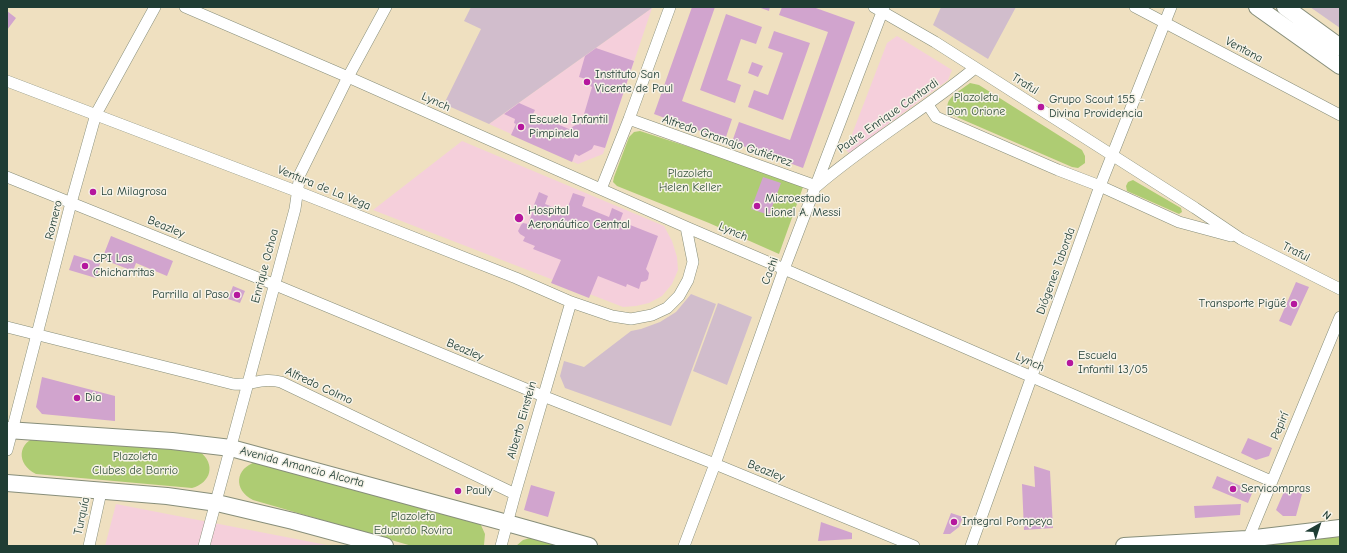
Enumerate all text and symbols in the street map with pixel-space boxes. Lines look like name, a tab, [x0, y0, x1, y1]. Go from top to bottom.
street label: Ventana	[1223, 34, 1265, 66]
place label: Instituto San Vicente de Paul	[595, 68, 673, 96]
street label: Traful	[1009, 70, 1041, 98]
street label: Padre Enrique Contardi	[835, 76, 941, 156]
marker: Instituto San Vicente de Paul	[582, 77, 592, 87]
street label: Lynch	[419, 89, 453, 115]
park label: Plazoleta Don Orione	[947, 91, 1005, 119]
place label: Grupo Scout 155 - Divina Providencia	[1049, 93, 1144, 121]
marker: Grupo Scout 155 - Divina Providencia	[1036, 102, 1046, 112]
street label: Alfredo Gramajo Gutiérrez	[660, 112, 794, 170]
place label: Escuela Infantil Pimpinela	[529, 113, 608, 141]
marker: Escuela Infantil Pimpinela	[516, 122, 526, 132]
street label: Ventura de La Vega	[275, 163, 373, 213]
park label: Plazoleta Helen Keller	[659, 167, 721, 195]
place label: La Milagrosa	[101, 185, 167, 199]
marker: La Milagrosa	[88, 187, 98, 197]
place label: Microestadio Lionel A. Messi	[765, 192, 841, 220]
street label: Romero	[42, 199, 66, 241]
marker: Microestadio Lionel A. Messi	[752, 201, 762, 211]
place label: Hospital Aeronáutico Central	[528, 204, 630, 232]
marker: Hospital Aeronáutico Central	[513, 212, 525, 224]
street label: Beazley	[145, 213, 187, 241]
street label: Lynch	[716, 219, 750, 245]
street label: Diógenes Taborda	[1034, 225, 1078, 317]
street label: Enrique Ochoa	[248, 227, 282, 305]
street label: Traful	[1280, 239, 1312, 265]
place label: CPI Las Chicharritas	[93, 252, 154, 280]
street label: Cachi	[758, 255, 782, 287]
marker: CPI Las Chicharritas	[80, 261, 90, 271]
place label: Parrilla al Paso	[152, 288, 229, 302]
marker: Parrilla al Paso	[232, 290, 242, 300]
place label: Transporte Pigüé	[1199, 297, 1286, 311]
marker: Transporte Pigüé	[1289, 299, 1299, 309]
street label: Beazley	[444, 336, 486, 364]
street label: Lynch	[1013, 349, 1047, 375]
place label: Escuela Infantil 13/05	[1078, 349, 1148, 377]
marker: Escuela Infantil 13/05	[1065, 358, 1075, 368]
street label: Alfredo Colmo	[283, 364, 355, 408]
street label: Alberto Einstein	[504, 379, 540, 461]
place label: Dia	[85, 391, 101, 405]
marker: Dia	[72, 393, 82, 403]
street label: Pepirí	[1268, 410, 1292, 442]
street label: Avenida Amancio Alcorta	[238, 443, 366, 491]
park label: Plazoleta Clubes de Barrio	[92, 450, 178, 478]
street label: Beazley	[745, 457, 787, 485]
place label: Servicompras	[1241, 482, 1310, 496]
place label: Pauly	[466, 484, 493, 498]
marker: Servicompras	[1228, 484, 1238, 494]
marker: Pauly	[453, 486, 463, 496]
street label: Turquía	[71, 496, 93, 536]
north arrow	[1299, 505, 1339, 545]
text: N	[1320, 508, 1334, 523]
park label: Plazoleta Eduardo Rovira	[374, 510, 452, 538]
place label: Integral Pompeya	[962, 515, 1052, 529]
marker: Integral Pompeya	[949, 517, 959, 527]

